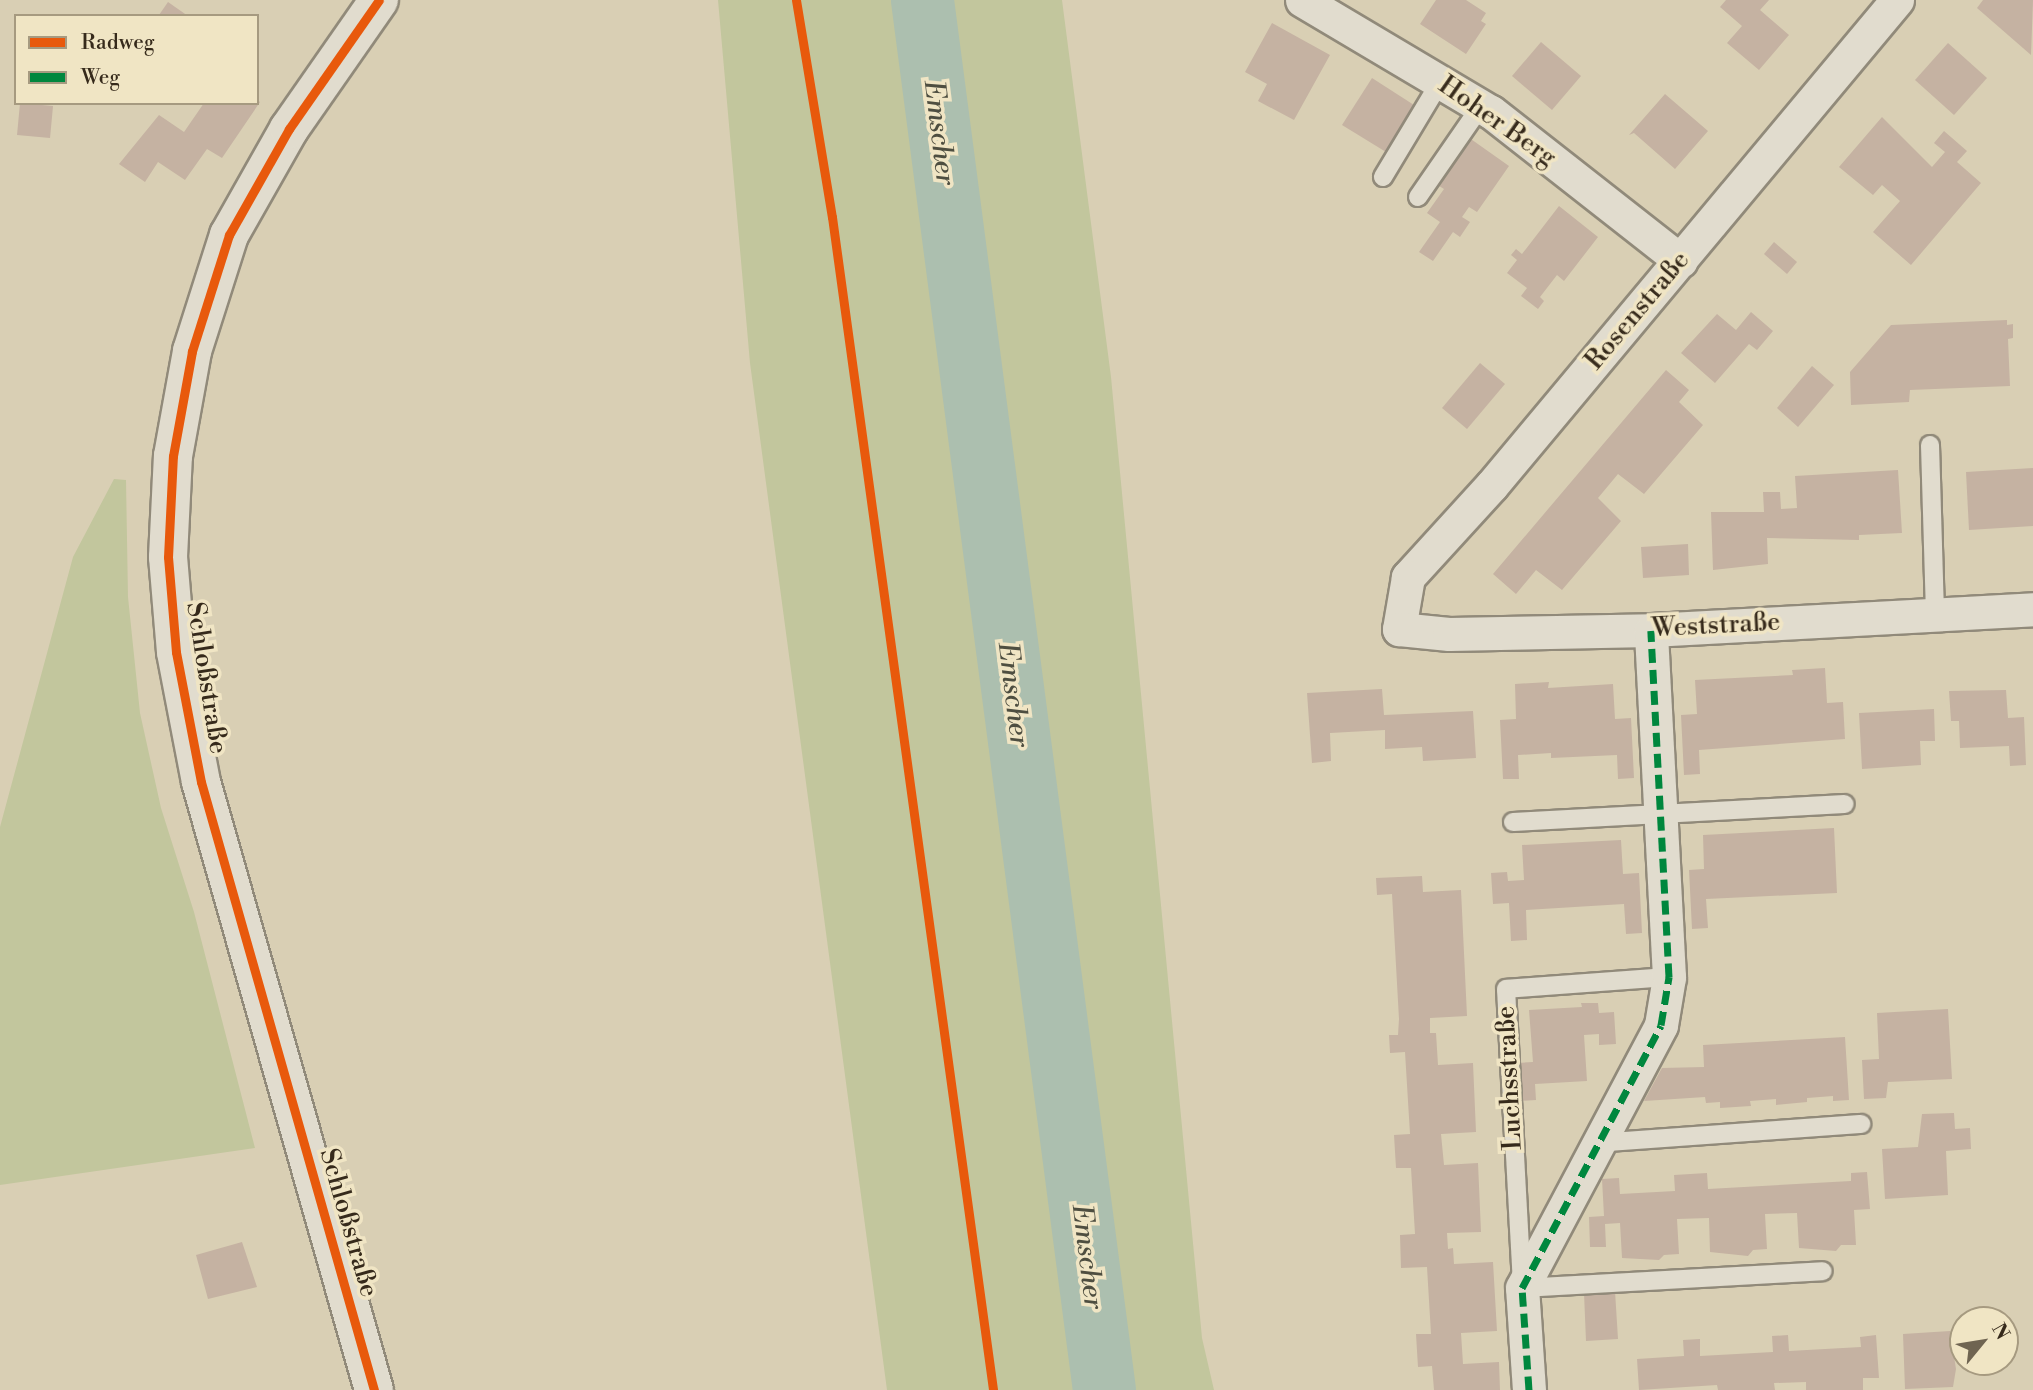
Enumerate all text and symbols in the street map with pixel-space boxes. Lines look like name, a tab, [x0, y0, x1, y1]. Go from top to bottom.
legend	[14, 14, 259, 105]
text: Radweg	[81, 30, 155, 56]
text: Weg	[81, 65, 120, 91]
street label: Hoher Berg	[1432, 70, 1562, 174]
water label: Emscher	[916, 79, 962, 187]
street label: Rosenstraße	[1579, 245, 1697, 377]
street label: Schloßstraße	[179, 600, 233, 756]
street label: Weststraße	[1651, 607, 1781, 645]
water label: Emscher	[990, 641, 1036, 749]
street label: Luchsstraße	[1491, 1005, 1529, 1151]
street label: Schloßstraße	[312, 1145, 384, 1301]
water label: Emscher	[1064, 1203, 1110, 1311]
north arrow	[1949, 1306, 2019, 1376]
text: N	[1986, 1319, 2015, 1344]

